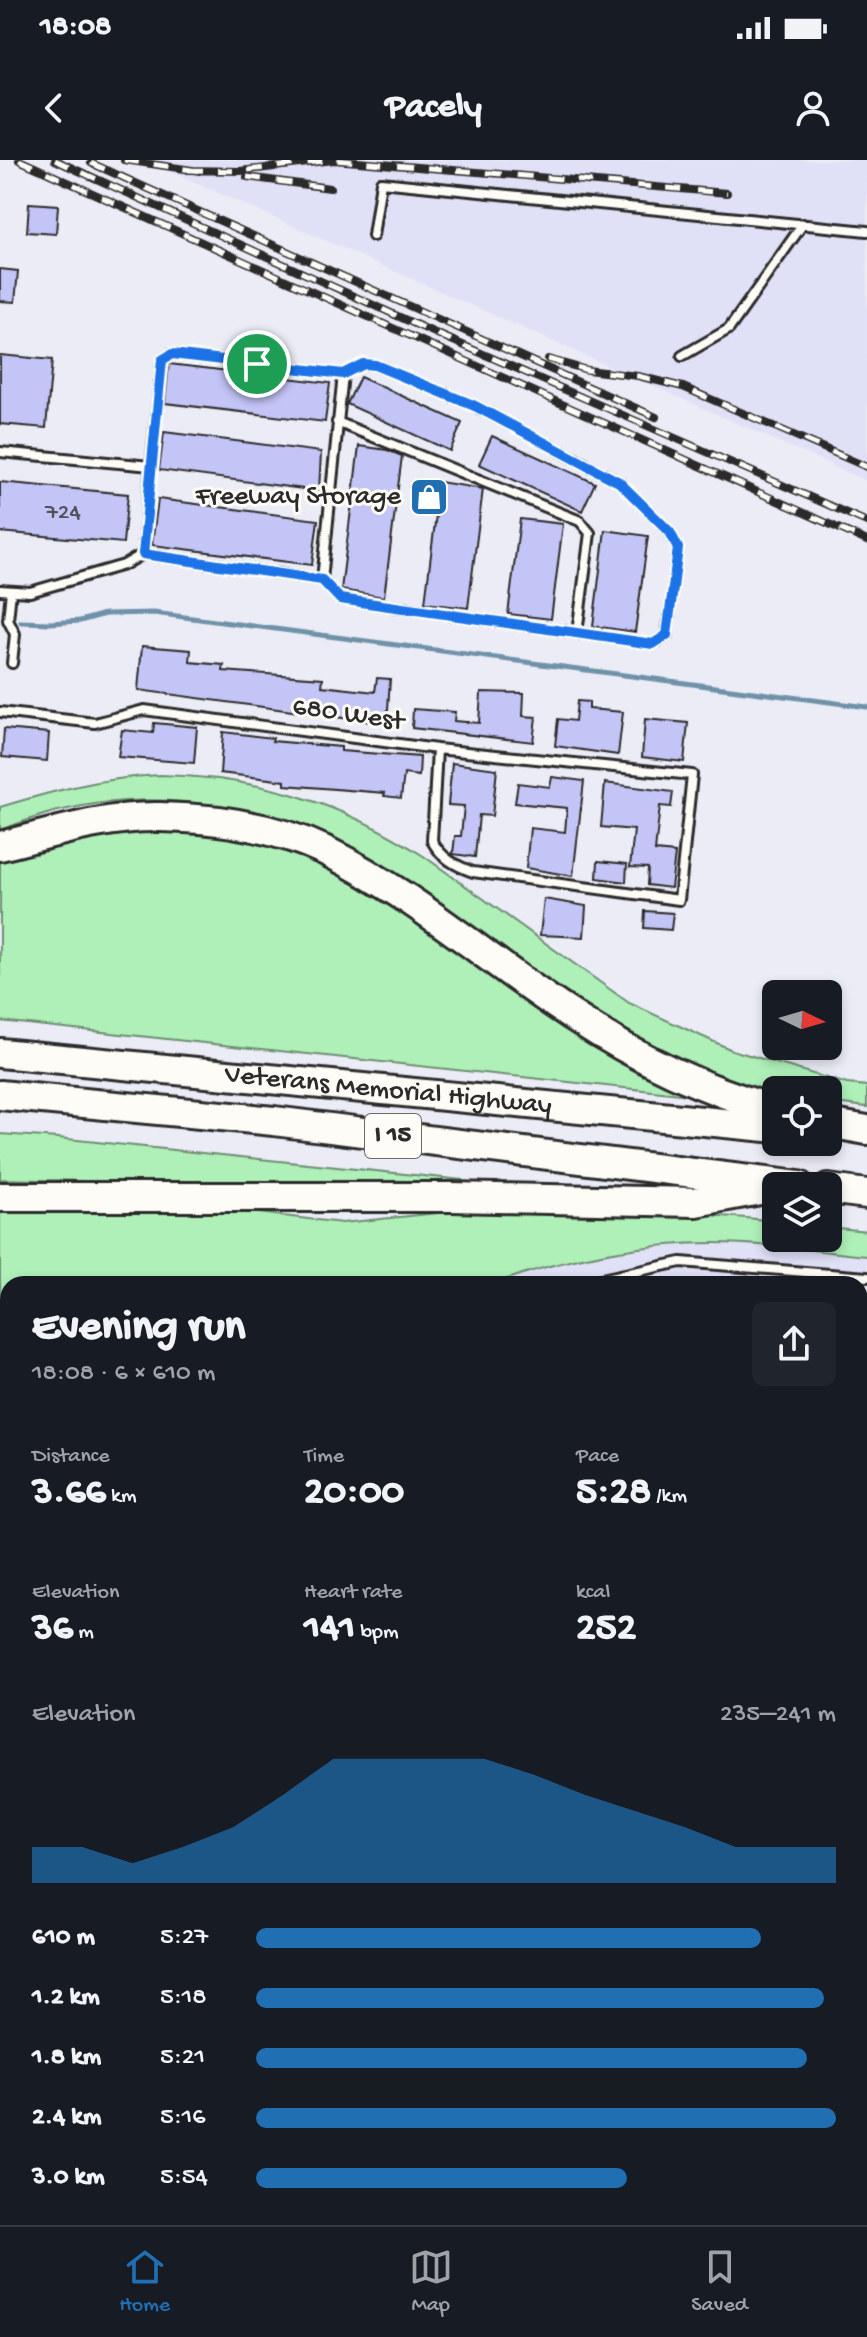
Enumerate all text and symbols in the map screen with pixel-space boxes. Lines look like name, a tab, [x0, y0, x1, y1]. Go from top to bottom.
text: 18:08	[40, 11, 111, 46]
icon: back	[32, 86, 76, 130]
icon: person	[791, 86, 835, 130]
text: Pacely	[385, 87, 482, 130]
pin	[223, 330, 291, 398]
icon: arrive	[235, 342, 279, 386]
shop icon: Freeway Storage	[408, 476, 450, 518]
place label: Freeway Storage	[194, 481, 402, 514]
house number: 724	[44, 499, 81, 528]
street label: 680 West	[290, 691, 408, 739]
north arrow	[762, 980, 842, 1060]
map controls	[762, 980, 842, 1252]
street label: Veterans Memorial Highway	[222, 1058, 553, 1123]
button: locate	[762, 1076, 842, 1156]
road number: I 15	[365, 1114, 421, 1158]
button: layers	[762, 1172, 842, 1252]
button: share	[752, 1302, 836, 1386]
text: Evening run	[32, 1303, 245, 1355]
text: 18:08 · 6 × 610 m	[32, 1359, 216, 1390]
text: Distance	[32, 1444, 110, 1470]
text: Time	[304, 1444, 344, 1470]
text: Pace	[576, 1444, 619, 1470]
text: 3.66	[32, 1470, 106, 1517]
text: 20:00	[304, 1470, 404, 1517]
text: 5:28	[576, 1470, 651, 1517]
text: km	[106, 1484, 137, 1510]
text: /km	[651, 1484, 687, 1510]
text: Elevation	[32, 1580, 119, 1606]
text: Heart rate	[304, 1580, 402, 1606]
text: kcal	[576, 1580, 610, 1606]
text: 36	[32, 1606, 73, 1653]
text: 141	[304, 1606, 355, 1653]
text: 252	[576, 1606, 636, 1653]
text: m	[73, 1620, 94, 1646]
text: bpm	[355, 1620, 399, 1646]
text: Elevation	[32, 1700, 135, 1731]
text: 235–241 m	[720, 1700, 836, 1731]
text: 610 m	[32, 1923, 95, 1954]
text: 5:27	[160, 1923, 208, 1954]
text: 1.2 km	[32, 1983, 100, 2014]
text: 5:18	[160, 1983, 207, 2014]
text: 1.8 km	[32, 2043, 101, 2074]
text: 5:21	[160, 2043, 205, 2074]
text: 2.4 km	[32, 2103, 101, 2134]
text: 5:16	[160, 2103, 206, 2134]
text: 3.0 km	[32, 2163, 105, 2194]
text: 5:54	[160, 2163, 208, 2194]
tab: Home	[119, 2245, 170, 2319]
tab: Map	[409, 2245, 453, 2319]
tab: Saved	[691, 2245, 748, 2319]

